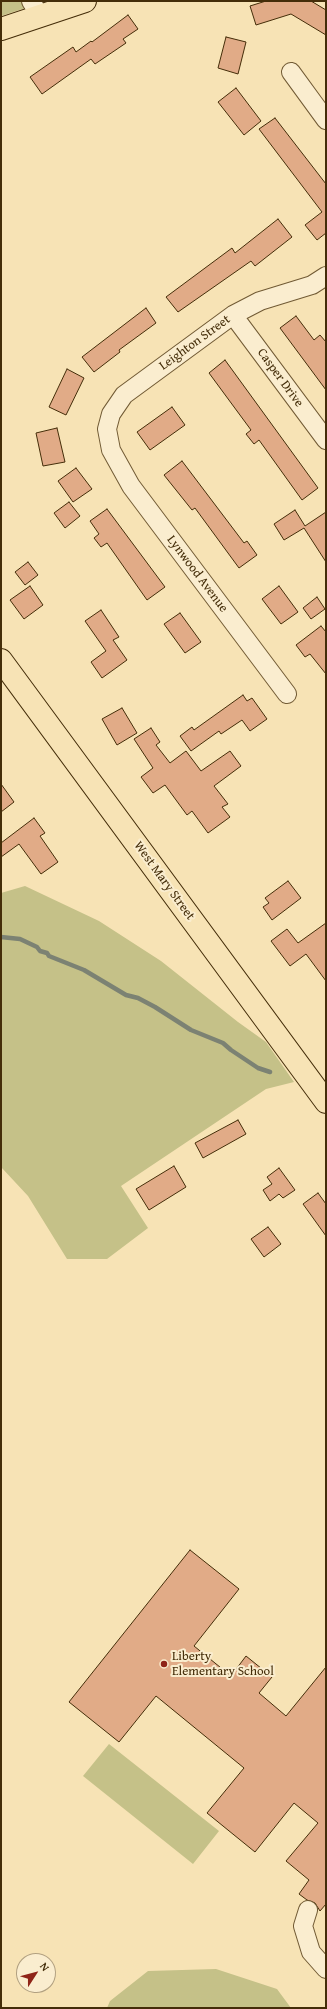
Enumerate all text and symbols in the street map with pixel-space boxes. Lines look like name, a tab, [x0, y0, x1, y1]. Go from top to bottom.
street label: Leighton Street	[156, 312, 234, 374]
street label: Casper Drive	[253, 346, 307, 410]
street label: Lynwood Avenue	[163, 533, 231, 615]
street label: West Mary Street	[130, 839, 198, 923]
place label: Liberty Elementary School	[172, 1649, 274, 1680]
marker: Liberty Elementary School	[159, 1659, 169, 1669]
north arrow	[16, 1953, 56, 1993]
text: N	[36, 1959, 54, 1974]

